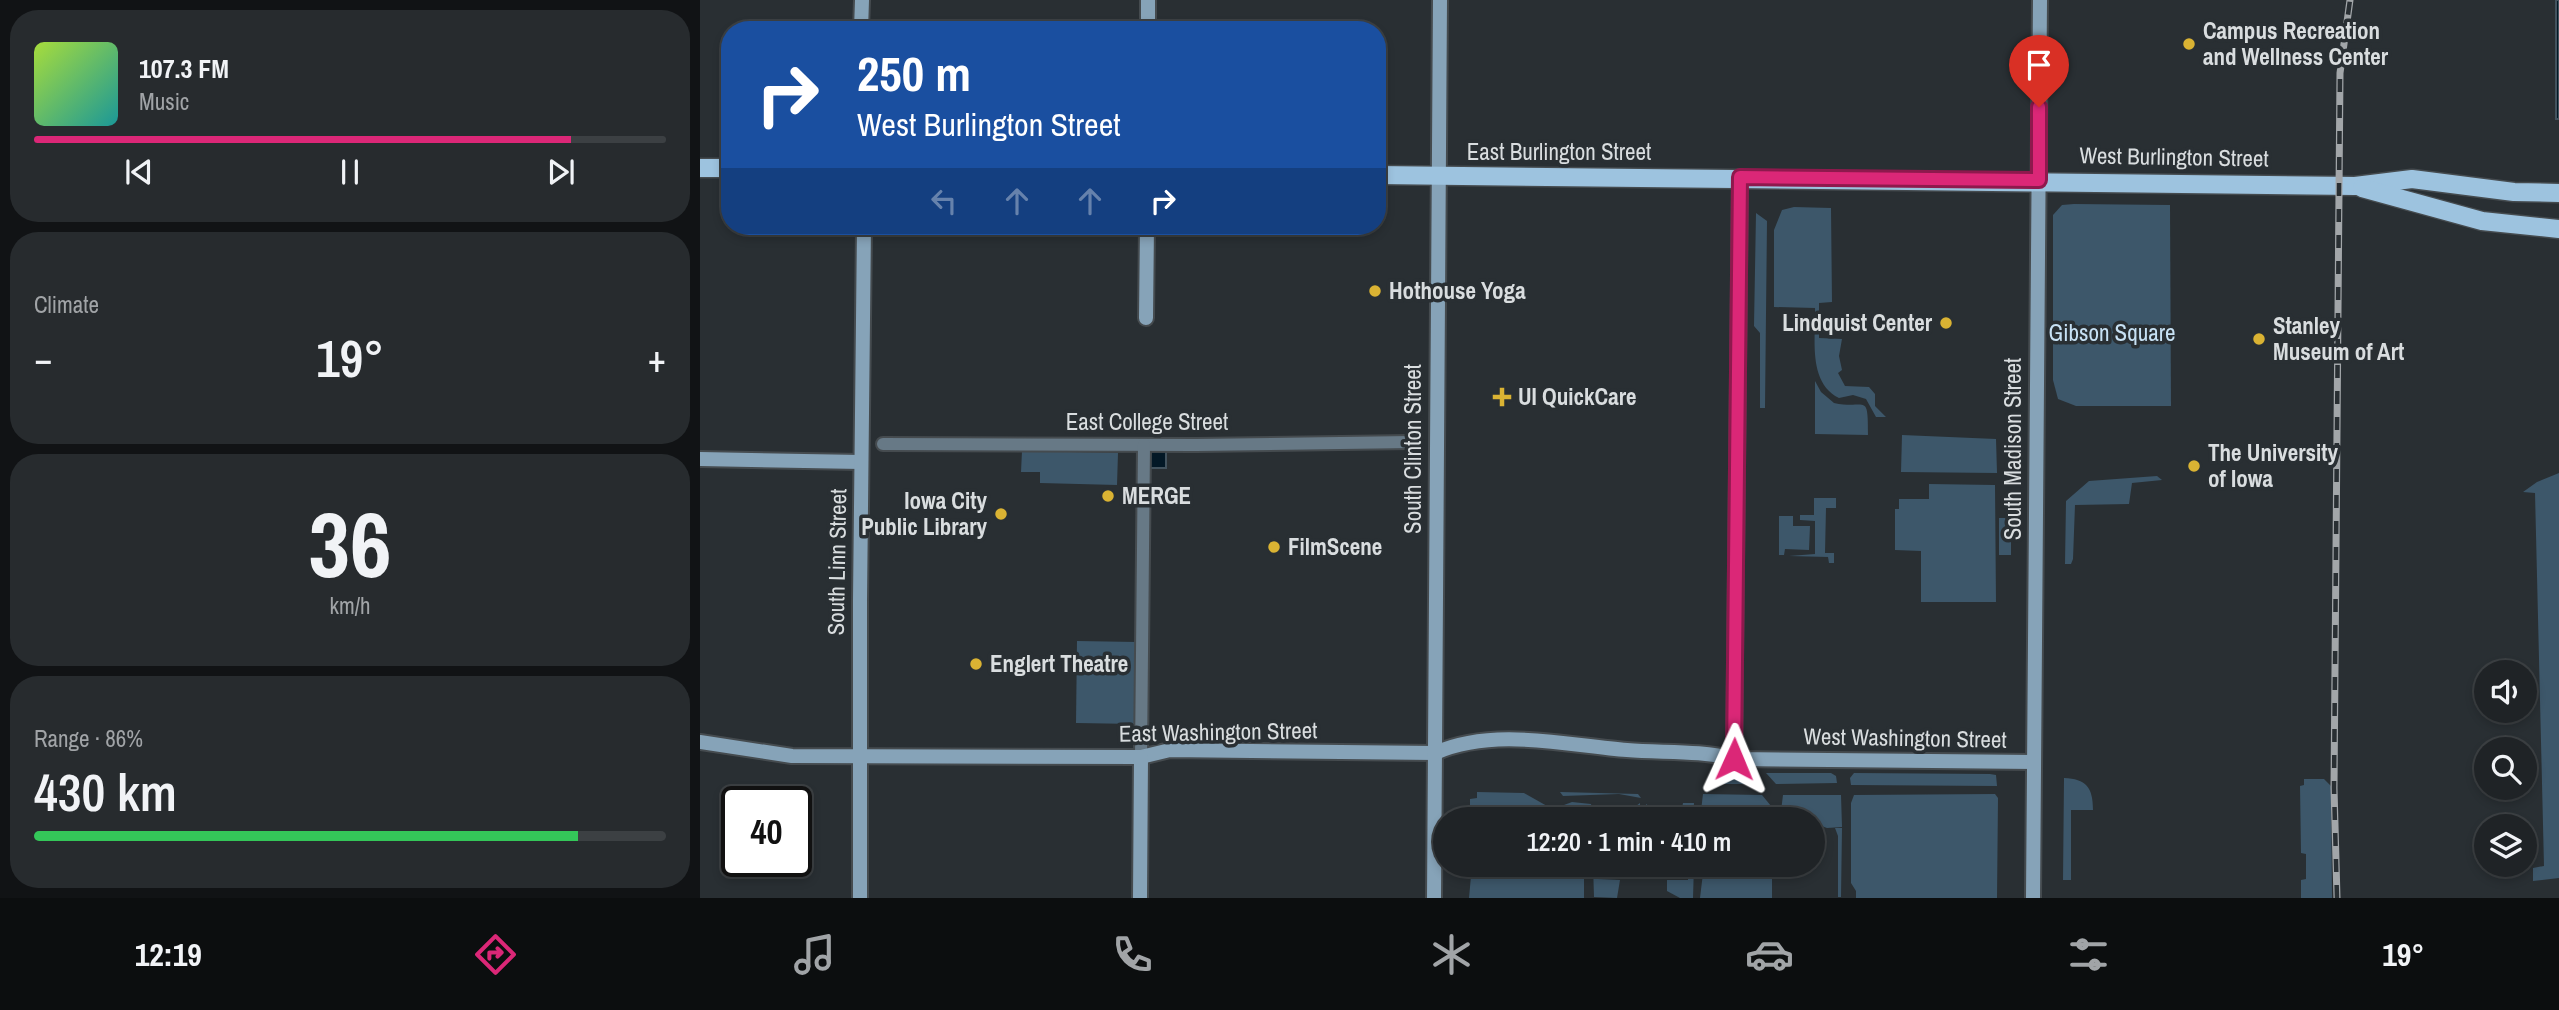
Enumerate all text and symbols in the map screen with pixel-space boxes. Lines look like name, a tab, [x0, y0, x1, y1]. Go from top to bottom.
place label: Campus Recreation and Wellness Center	[2203, 15, 2389, 72]
pin	[2009, 35, 2069, 107]
marker: Campus Recreation and Wellness Center	[2181, 36, 2197, 52]
text: 250 m	[857, 40, 971, 106]
icon: arrive	[2020, 46, 2058, 84]
icon: right	[742, 49, 833, 140]
text: 107.3 FM	[139, 51, 229, 86]
text: Music	[139, 86, 189, 117]
text: West Burlington Street	[857, 103, 1121, 146]
street label: East Burlington Street	[1467, 136, 1651, 167]
street label: West Burlington Street	[2079, 139, 2269, 174]
icon: previous	[120, 153, 158, 191]
icon: pause	[331, 153, 369, 191]
icon: next	[542, 153, 580, 191]
icon: left	[925, 182, 963, 220]
icon: ahead	[998, 182, 1036, 220]
icon: ahead	[1071, 182, 1109, 220]
icon: right	[1144, 182, 1182, 220]
place label: Hothouse Yoga	[1389, 275, 1526, 306]
marker: Hothouse Yoga	[1367, 283, 1383, 299]
text: Climate	[34, 289, 99, 320]
place label: Lindquist Center	[1782, 307, 1933, 338]
place label: Stanley Museum of Art	[2273, 310, 2404, 367]
marker: Lindquist Center	[1938, 315, 1954, 331]
park label: Gibson Square	[2049, 317, 2175, 348]
text: 19°	[316, 323, 384, 393]
marker: Stanley Museum of Art	[2251, 331, 2267, 347]
text: −	[34, 333, 52, 384]
text: +	[648, 333, 666, 384]
street label: South Madison Street	[1997, 358, 2028, 540]
street label: South Clinton Street	[1397, 364, 1428, 534]
place label: UI QuickCare	[1518, 381, 1636, 412]
marker: UI QuickCare	[1492, 387, 1512, 407]
street label: East College Street	[1066, 406, 1228, 437]
place label: The University of Iowa	[2208, 437, 2338, 494]
marker: The University of Iowa	[2186, 458, 2202, 474]
place label: MERGE	[1122, 480, 1191, 511]
text: 36	[309, 483, 392, 605]
place label: Iowa City Public Library	[861, 485, 988, 542]
street label: South Linn Street	[820, 488, 853, 636]
marker: MERGE	[1100, 488, 1116, 504]
marker: Iowa City Public Library	[993, 506, 1009, 522]
place label: FilmScene	[1288, 531, 1382, 562]
marker: FilmScene	[1266, 539, 1282, 555]
text: km/h	[330, 590, 370, 621]
place label: Englert Theatre	[990, 648, 1128, 679]
marker: Englert Theatre	[968, 656, 984, 672]
map controls	[2474, 660, 2537, 877]
button: sound	[2474, 660, 2537, 723]
street label: East Washington Street	[1118, 714, 1318, 749]
street label: West Washington Street	[1803, 720, 2007, 755]
position arrow	[1697, 722, 1771, 796]
text: Range · 86%	[34, 723, 143, 754]
button: search	[2474, 737, 2537, 800]
text: 430 km	[34, 757, 177, 827]
speed limit sign: 40	[721, 786, 812, 877]
button: layers	[2474, 814, 2537, 877]
text: 12:20 · 1 min · 410 m	[1527, 824, 1731, 859]
icon: directions	[471, 930, 520, 979]
icon: music	[790, 930, 839, 979]
icon: phone	[1108, 930, 1157, 979]
icon: climate	[1427, 930, 1476, 979]
icon: car	[1745, 930, 1794, 979]
icon: filters	[2064, 930, 2113, 979]
text: 12:19	[135, 933, 202, 976]
text: 19°	[2382, 933, 2424, 976]

